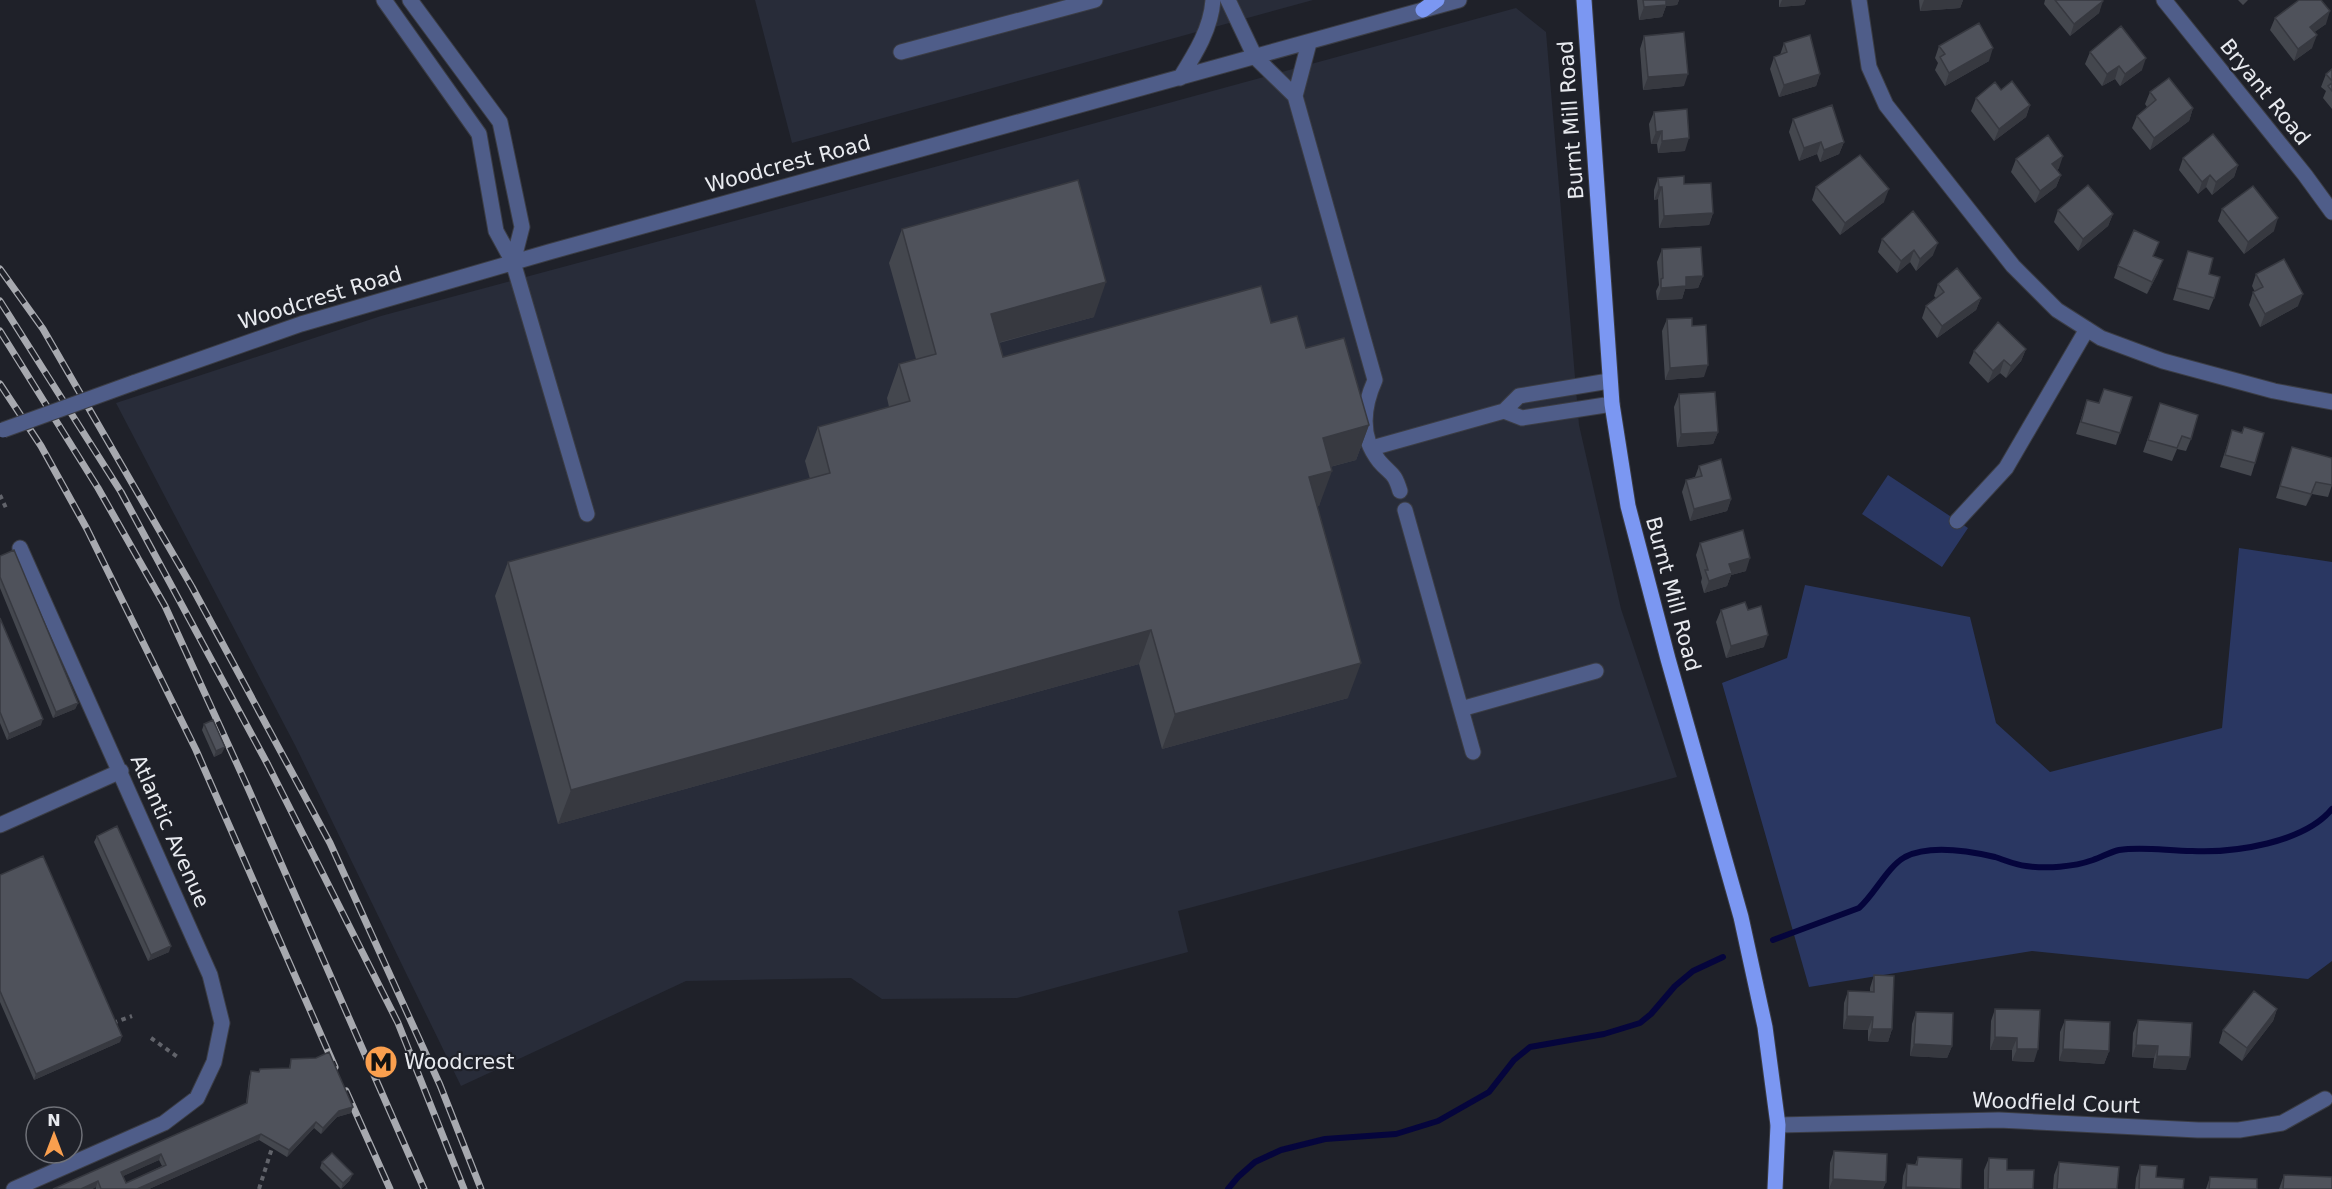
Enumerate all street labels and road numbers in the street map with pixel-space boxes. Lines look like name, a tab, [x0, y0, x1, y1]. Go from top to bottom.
street label: Bryant Road	[2215, 34, 2315, 150]
street label: Burnt Mill Road	[1553, 40, 1589, 200]
street label: Woodcrest Road	[703, 130, 873, 198]
street label: Woodcrest Road	[235, 262, 405, 334]
street label: Burnt Mill Road	[1641, 514, 1705, 674]
street label: Atlantic Avenue	[126, 751, 214, 911]
street label: Woodfield Court	[1972, 1088, 2140, 1118]

